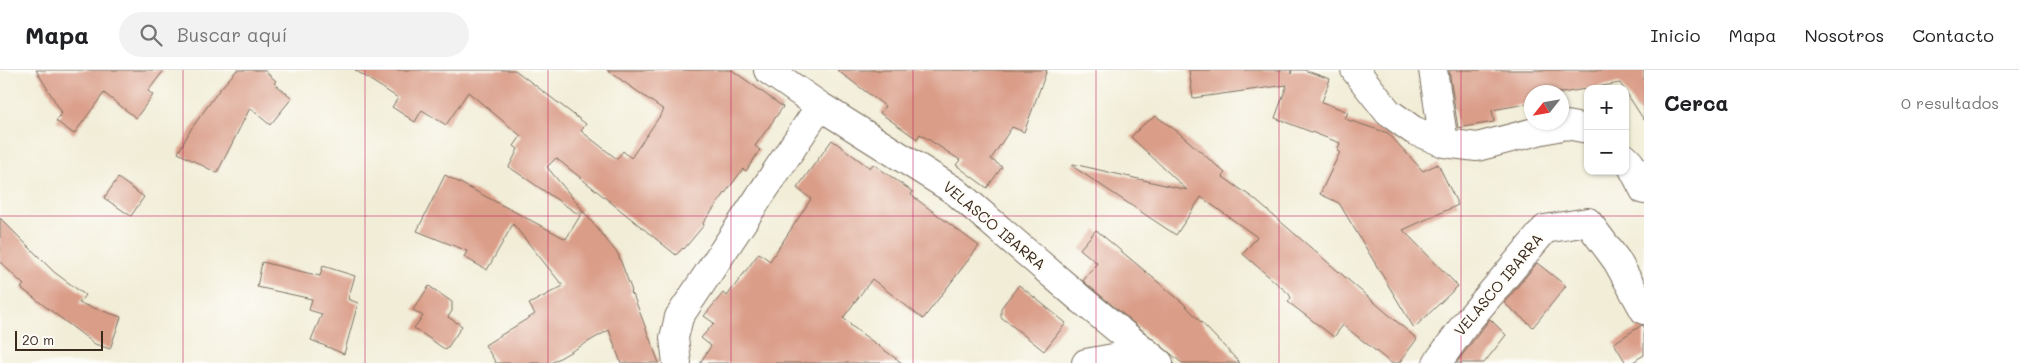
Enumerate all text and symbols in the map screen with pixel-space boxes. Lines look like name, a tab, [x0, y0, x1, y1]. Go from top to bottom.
search box	[119, 12, 469, 57]
text: Mapa	[25, 19, 89, 50]
icon: search	[137, 21, 165, 49]
text: Buscar aquí	[177, 22, 287, 47]
text: Inicio	[1650, 23, 1701, 47]
text: Mapa	[1729, 23, 1776, 47]
text: Nosotros	[1804, 23, 1884, 47]
text: Contacto	[1912, 23, 1994, 47]
north arrow	[1524, 85, 1569, 130]
map controls	[1584, 85, 1629, 175]
button: +	[1584, 85, 1629, 130]
text: Cerca	[1664, 89, 1729, 116]
text: 0 resultados	[1901, 92, 1999, 113]
button: −	[1584, 130, 1629, 175]
street label: VELASCO IBARRA	[939, 176, 1050, 274]
street label: VELASCO IBARRA	[1449, 229, 1547, 340]
scale bar	[15, 328, 102, 351]
text: 20 m	[22, 330, 54, 349]

